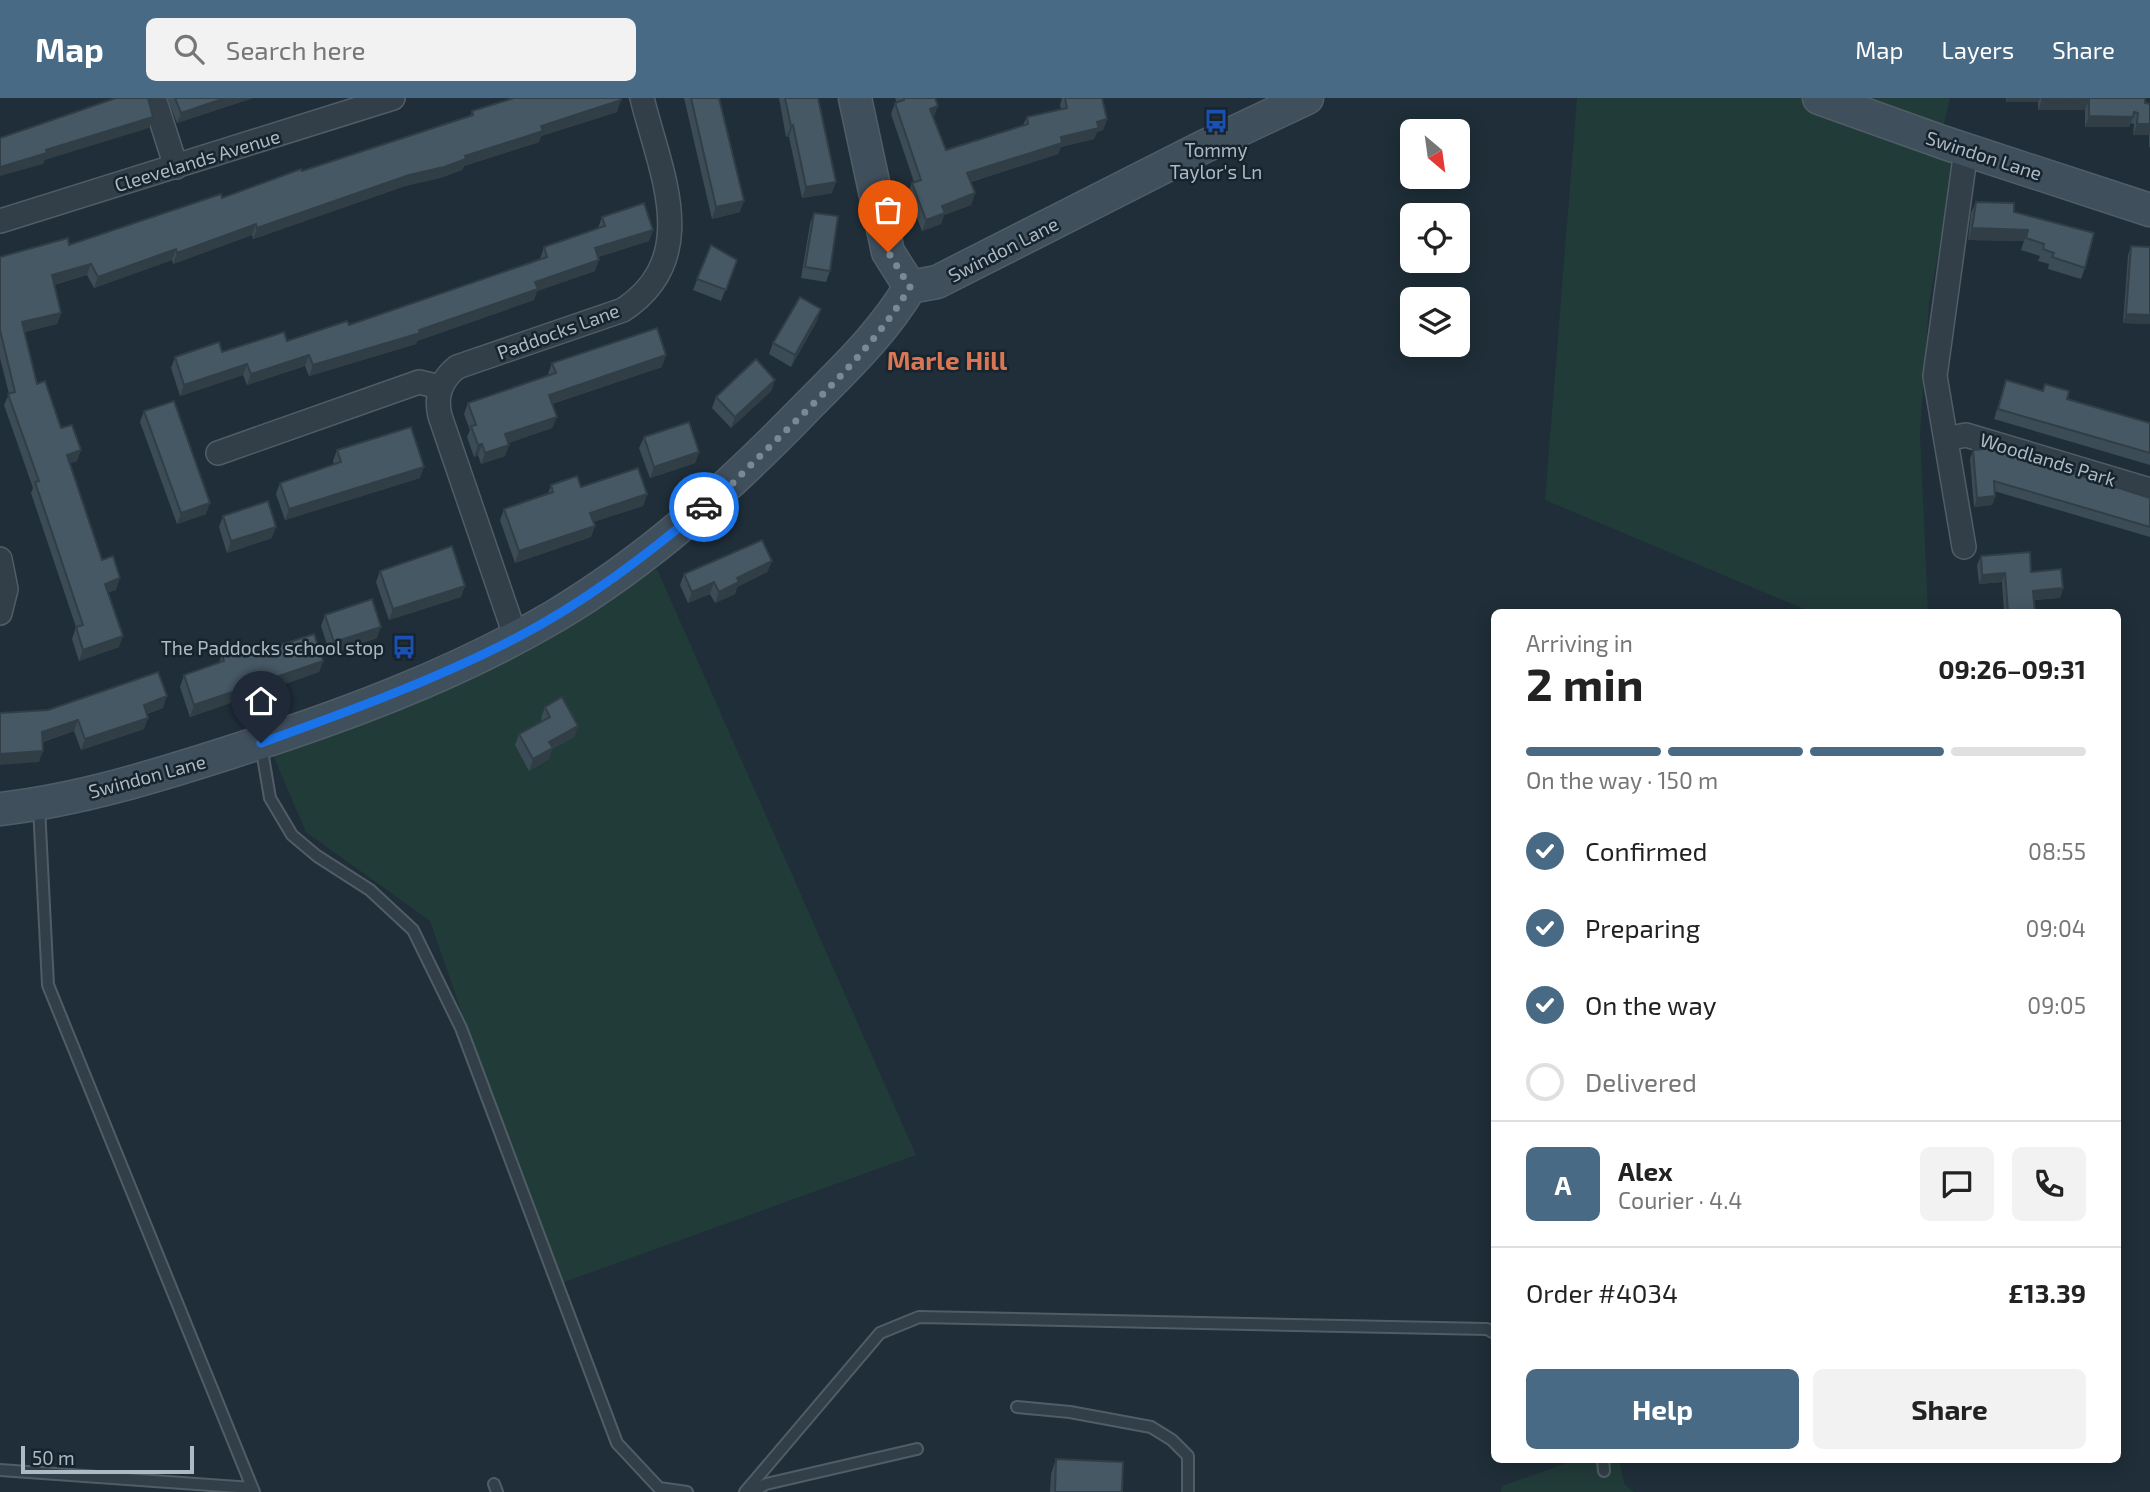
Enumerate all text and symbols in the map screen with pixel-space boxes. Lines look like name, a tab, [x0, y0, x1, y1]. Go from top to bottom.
search box	[146, 18, 636, 81]
text: Map	[35, 29, 104, 69]
icon: search	[170, 30, 208, 68]
text: Search here	[226, 34, 365, 65]
text: Map	[1855, 35, 1903, 64]
text: Layers	[1941, 35, 2014, 64]
text: Share	[2052, 35, 2115, 64]
bus stop icon: Tommy Taylor's Ln	[1202, 107, 1230, 135]
north arrow	[1400, 119, 1470, 189]
map controls	[1400, 119, 1470, 357]
street label: Cleevelands Avenue	[111, 124, 283, 196]
street label: Swindon Lane	[1923, 125, 2045, 185]
place label: Tommy Taylor's Ln	[1170, 138, 1262, 183]
pin	[858, 180, 918, 252]
icon: bag	[869, 191, 907, 229]
button: locate	[1400, 203, 1470, 273]
street label: Swindon Lane	[944, 211, 1062, 287]
button: layers	[1400, 287, 1470, 357]
street label: Paddocks Lane	[494, 298, 622, 364]
district label: Marle Hill	[887, 344, 1008, 375]
street label: Woodlands Park	[1977, 427, 2119, 491]
courier	[669, 472, 739, 542]
icon: car	[685, 488, 723, 526]
text: Arriving in	[1526, 629, 1633, 657]
bus stop icon: The Paddocks school stop	[390, 633, 418, 661]
place label: The Paddocks school stop	[161, 636, 384, 659]
text: 09:26–09:31	[1938, 653, 2086, 684]
text: 2 min	[1526, 655, 1644, 710]
pin	[231, 671, 291, 743]
icon: home	[242, 682, 280, 720]
street label: Swindon Lane	[86, 749, 208, 803]
text: On the way · 150 m	[1526, 766, 1718, 794]
icon: check	[1526, 832, 1564, 870]
text: Confirmed	[1585, 835, 1708, 866]
text: 08:55	[2028, 837, 2086, 865]
icon: check	[1526, 909, 1564, 947]
text: Preparing	[1585, 912, 1700, 943]
text: 09:04	[2026, 914, 2086, 942]
icon: check	[1526, 986, 1564, 1024]
text: On the way	[1585, 989, 1716, 1020]
text: 09:05	[2027, 991, 2086, 1019]
text: Delivered	[1585, 1066, 1697, 1097]
button: chat	[1920, 1147, 1994, 1221]
button: phone	[2012, 1147, 2086, 1221]
text: Alex	[1618, 1155, 1673, 1186]
text: A	[1555, 1169, 1571, 1200]
text: Courier · 4.4	[1618, 1186, 1742, 1214]
text: Order #4034	[1526, 1277, 1678, 1308]
text: £13.39	[2008, 1277, 2086, 1308]
button: Help	[1526, 1369, 1799, 1449]
button: Share	[1813, 1369, 2086, 1449]
scale bar	[21, 1443, 194, 1475]
text: 50 m	[32, 1446, 75, 1469]

